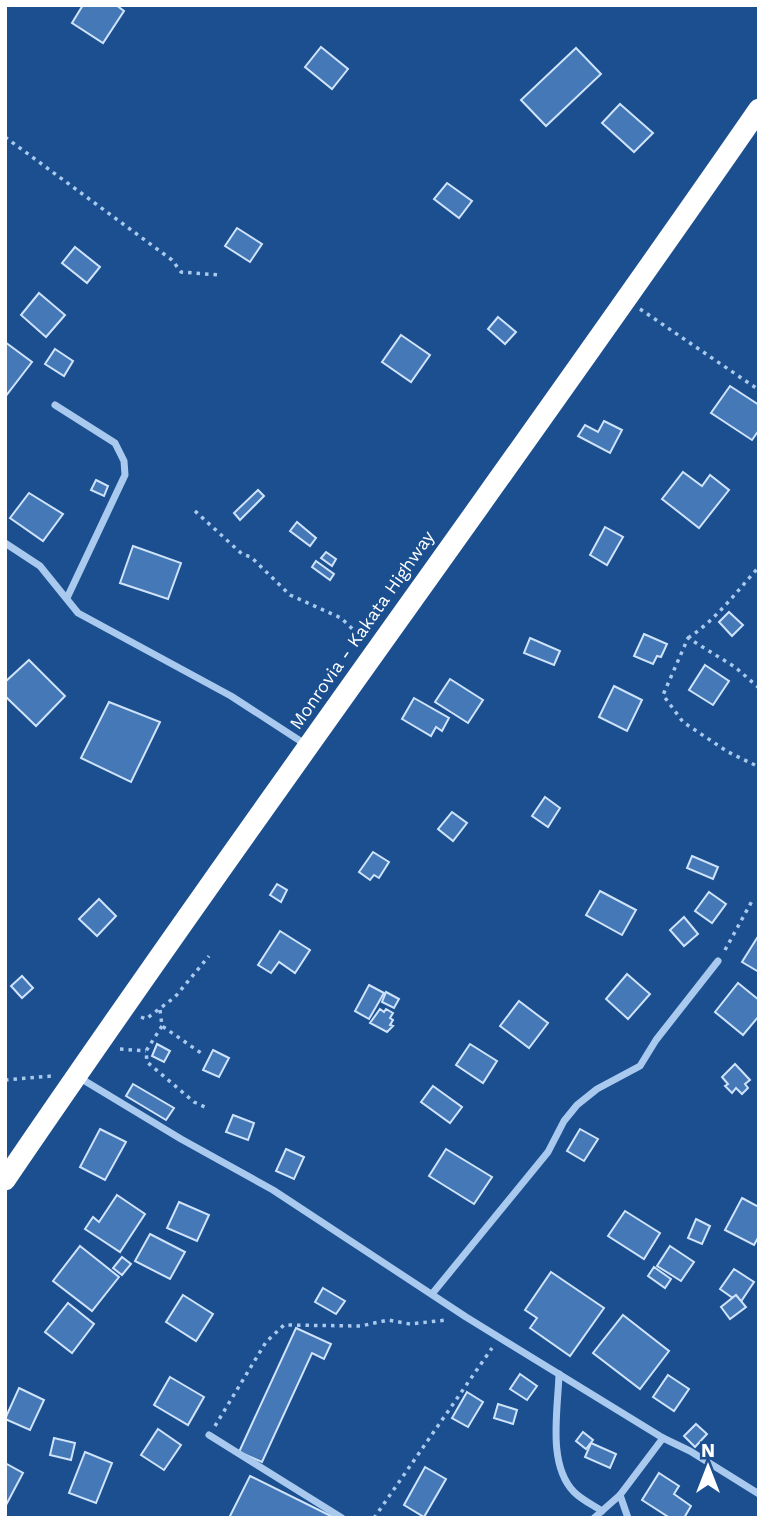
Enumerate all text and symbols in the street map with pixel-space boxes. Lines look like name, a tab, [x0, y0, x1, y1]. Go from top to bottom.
street label: Monrovia - Kakata Highway	[285, 526, 439, 733]
north arrow	[673, 1432, 743, 1502]
text: N	[701, 1439, 715, 1462]

